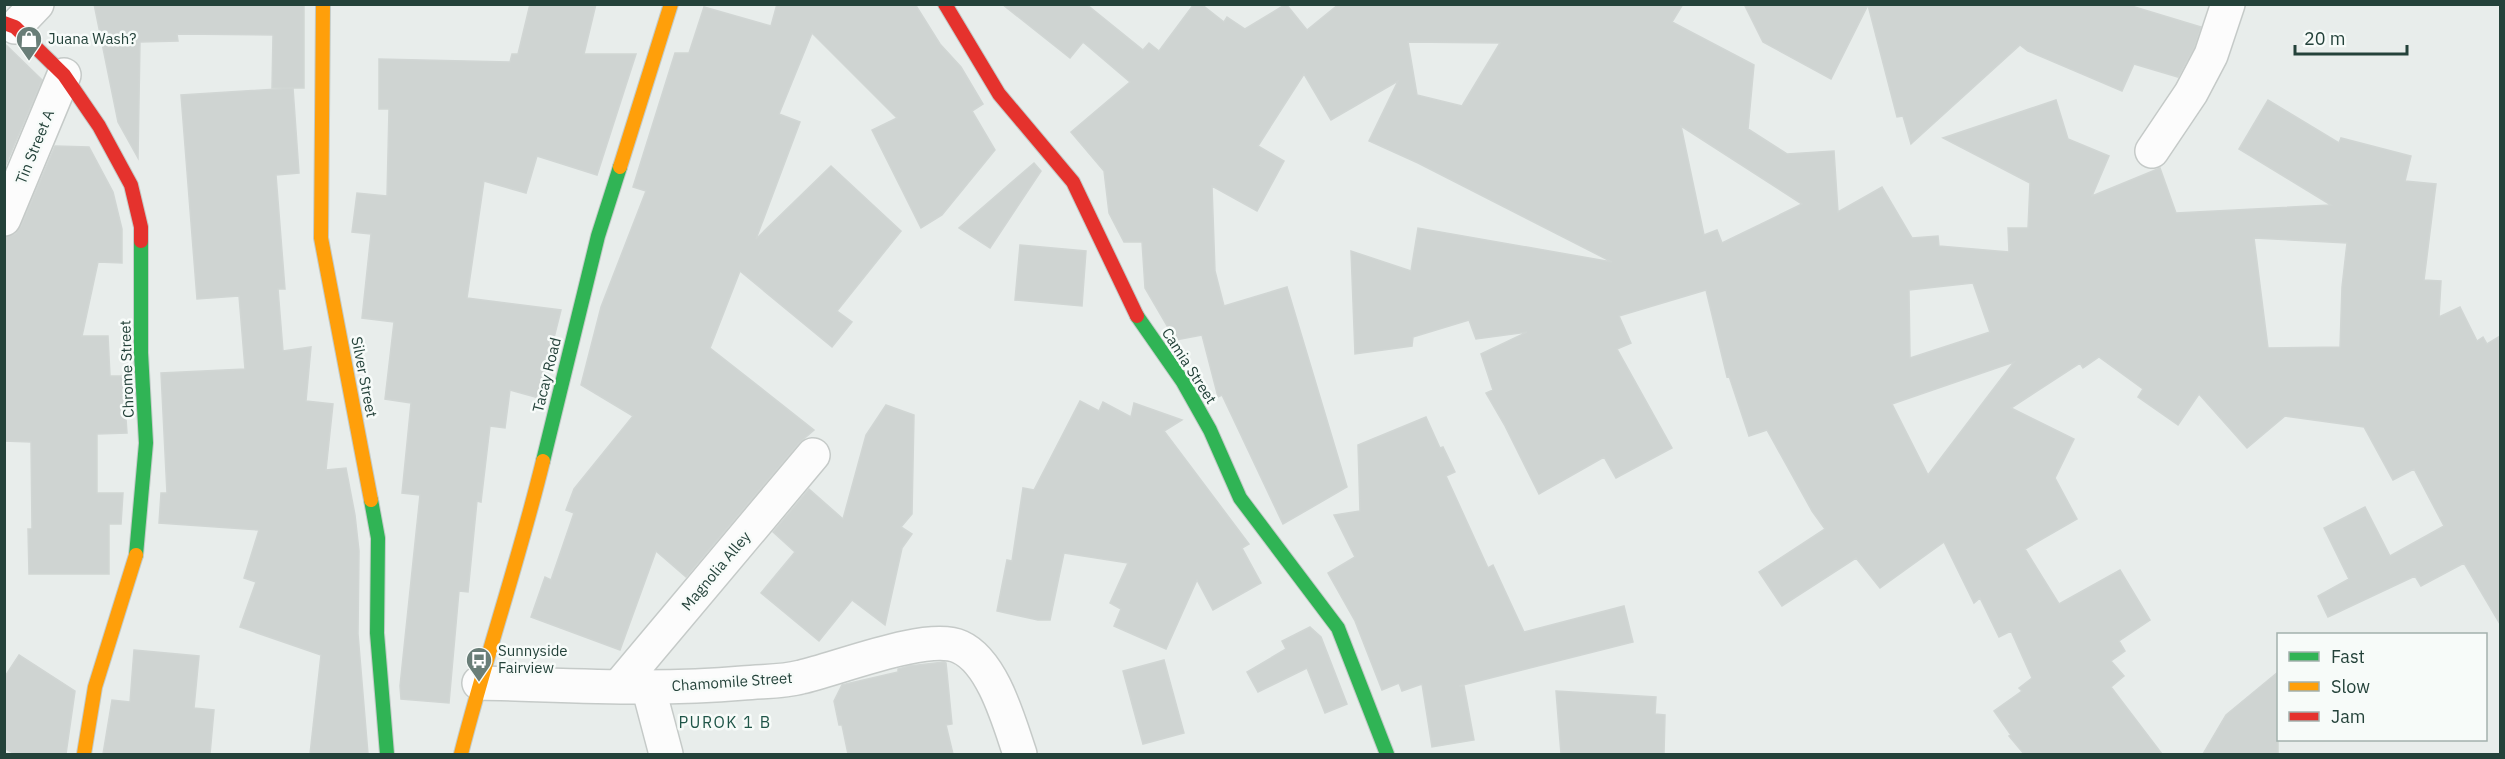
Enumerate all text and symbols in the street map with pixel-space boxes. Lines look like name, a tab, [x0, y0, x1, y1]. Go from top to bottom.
scale bar	[2295, 18, 2408, 56]
shop icon: Juana Wash?	[14, 24, 44, 62]
text: 20 m	[2304, 27, 2346, 50]
place label: Juana Wash?	[48, 29, 136, 48]
street label: Tin Street A	[11, 106, 58, 187]
street label: Chrome Street	[115, 320, 138, 418]
street label: Camia Street	[1158, 324, 1221, 407]
street label: Silver Street	[347, 335, 382, 419]
street label: Tacay Road	[528, 335, 565, 414]
street label: Magnolia Alley	[677, 527, 755, 614]
legend	[2277, 633, 2487, 741]
place label: Sunnyside Fairview	[498, 641, 568, 677]
bus stop icon: Sunnyside Fairview	[464, 645, 494, 683]
text: Fast	[2331, 645, 2365, 668]
street label: Chamomile Street	[671, 668, 793, 695]
text: Slow	[2331, 675, 2370, 698]
text: Jam	[2331, 705, 2366, 728]
district label: PUROK 1 B	[678, 712, 772, 732]

